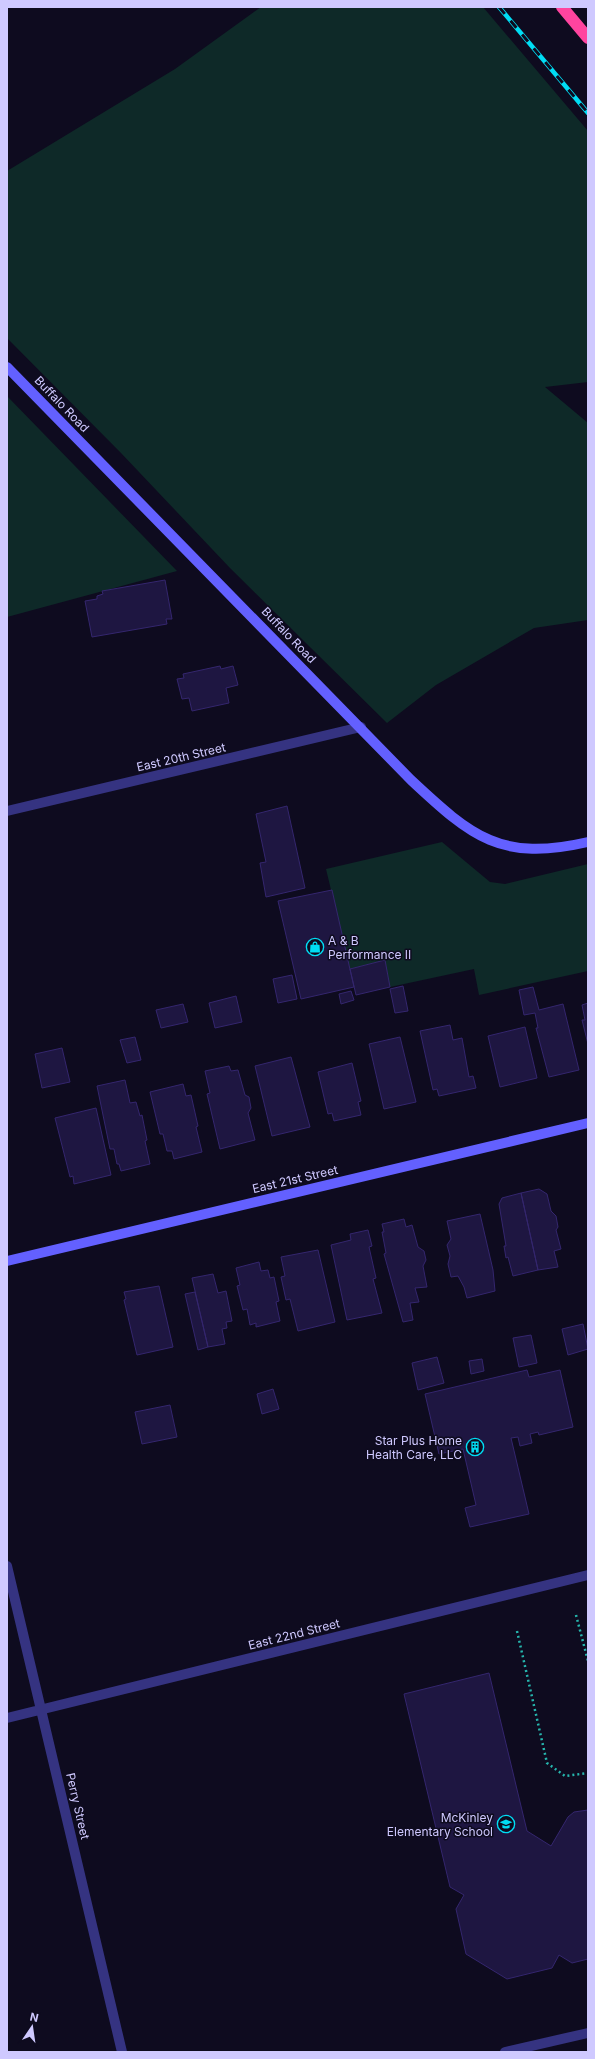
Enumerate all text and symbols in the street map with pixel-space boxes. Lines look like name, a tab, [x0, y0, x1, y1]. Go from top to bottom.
street label: Buffalo Road	[31, 373, 93, 435]
street label: Buffalo Road	[258, 604, 320, 666]
street label: East 20th Street	[135, 739, 227, 775]
place label: A & B Performance II	[328, 933, 411, 962]
shop icon: A & B Performance II	[305, 937, 325, 957]
street label: East 21st Street	[251, 1162, 339, 1196]
place label: Star Plus Home Health Care, LLC	[366, 1433, 462, 1462]
building icon: Star Plus Home Health Care, LLC	[465, 1437, 485, 1457]
street label: East 22nd Street	[247, 1615, 341, 1653]
street label: Perry Street	[63, 1771, 93, 1841]
place label: McKinley Elementary School	[387, 1810, 493, 1839]
school or university icon: McKinley Elementary School	[496, 1814, 516, 1834]
north arrow	[12, 2007, 52, 2047]
text: N	[29, 2009, 40, 2025]

